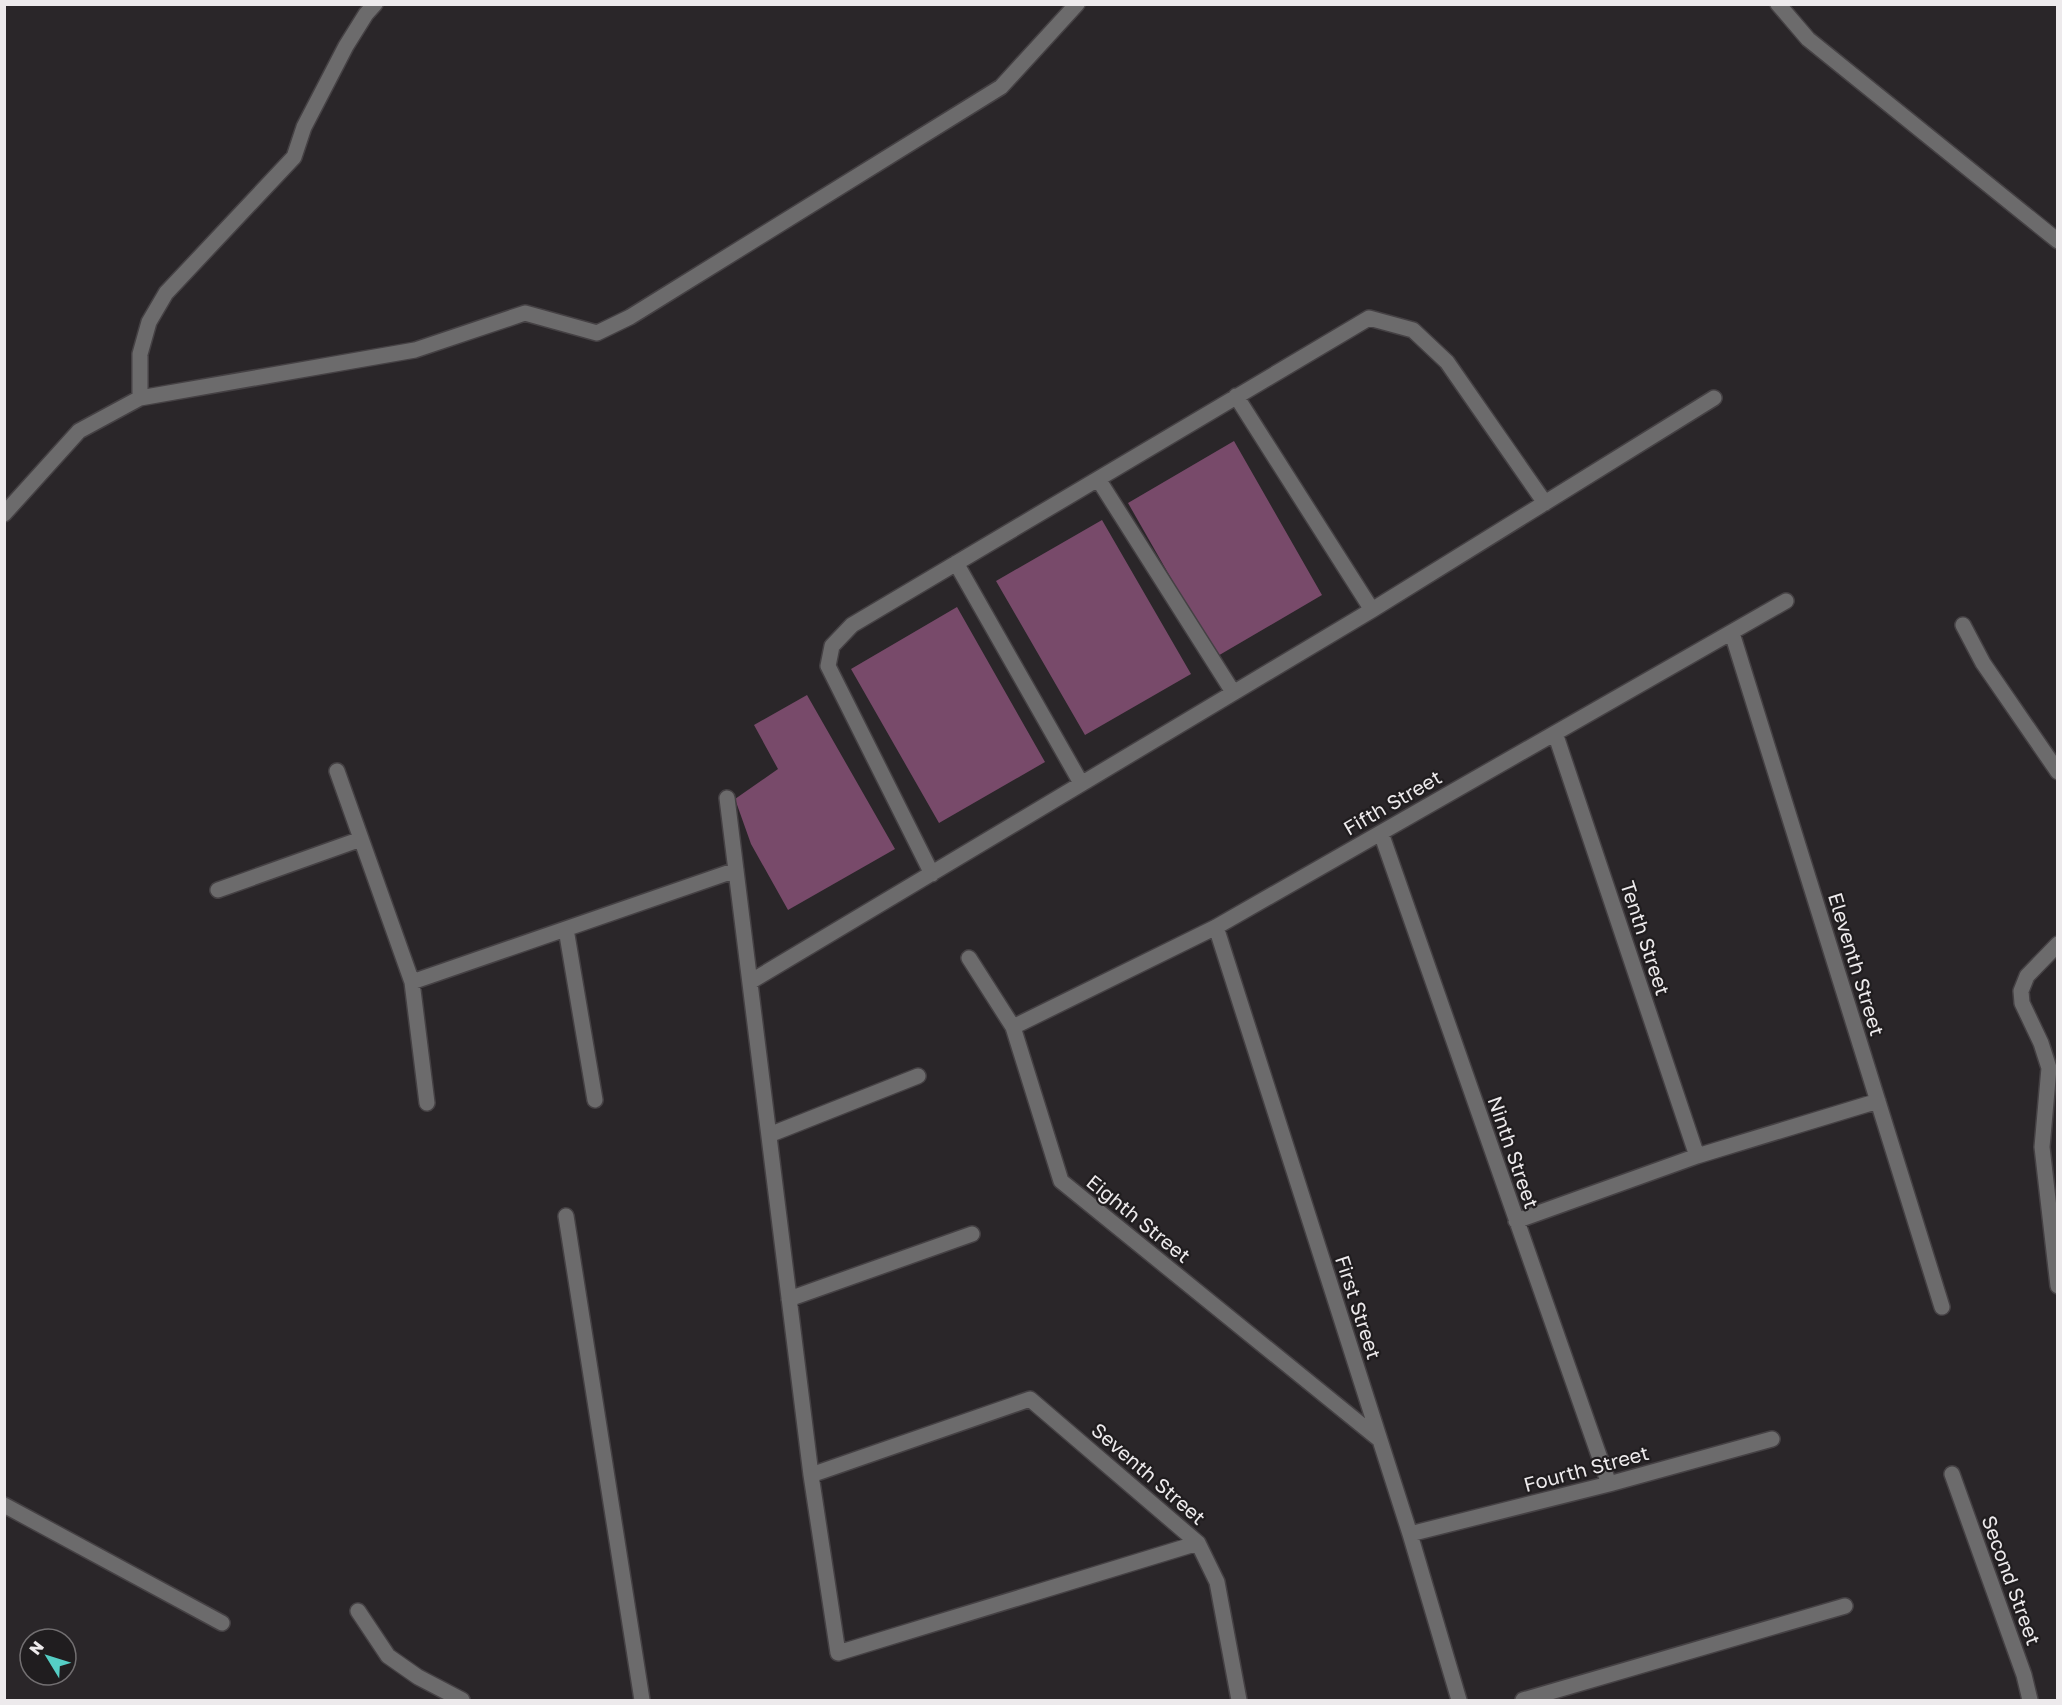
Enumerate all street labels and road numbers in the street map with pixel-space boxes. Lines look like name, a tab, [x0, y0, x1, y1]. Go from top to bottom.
street label: Fifth Street	[1339, 764, 1445, 840]
street label: Tenth Street	[1616, 878, 1676, 998]
street label: Eleventh Street	[1824, 889, 1890, 1039]
street label: Ninth Street	[1484, 1093, 1544, 1211]
street label: Eighth Street	[1082, 1169, 1196, 1267]
street label: First Street	[1331, 1252, 1387, 1362]
street label: Seventh Street	[1087, 1417, 1211, 1529]
street label: Fourth Street	[1521, 1440, 1651, 1496]
street label: Second Street	[1977, 1512, 2047, 1648]

